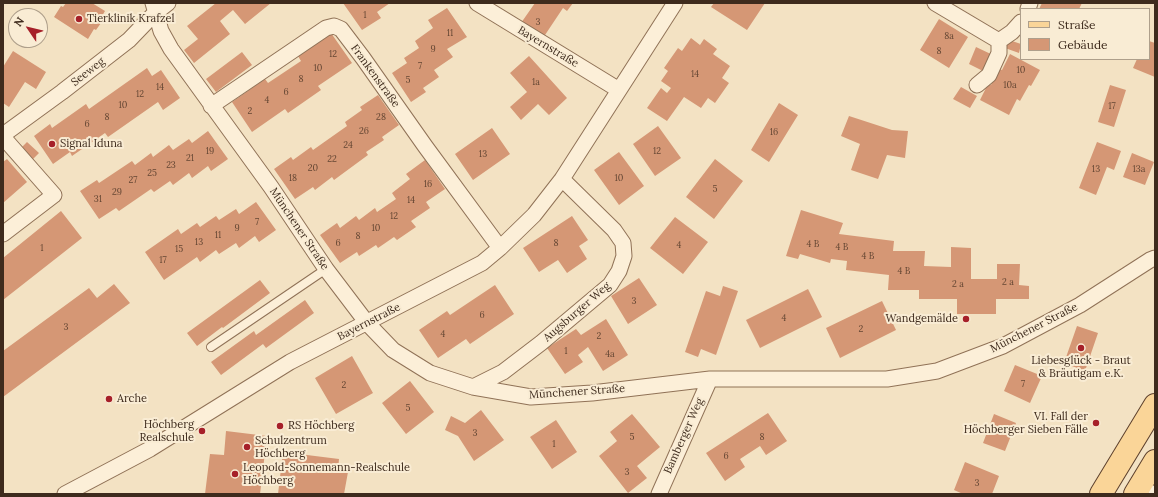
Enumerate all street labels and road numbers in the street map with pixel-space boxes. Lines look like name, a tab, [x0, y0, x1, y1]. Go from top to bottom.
street label: Bayernstraße	[515, 24, 581, 70]
street label: Frankenstraße	[348, 42, 402, 110]
street label: Seeweg	[69, 55, 107, 89]
street label: Münchener Straße	[267, 185, 331, 273]
street label: Augsburger Weg	[541, 279, 613, 345]
street label: Münchener Straße	[988, 300, 1080, 356]
street label: Bayernstraße	[335, 301, 403, 343]
street label: Münchener Straße	[529, 382, 625, 402]
street label: Bamberger Weg	[661, 396, 707, 476]

